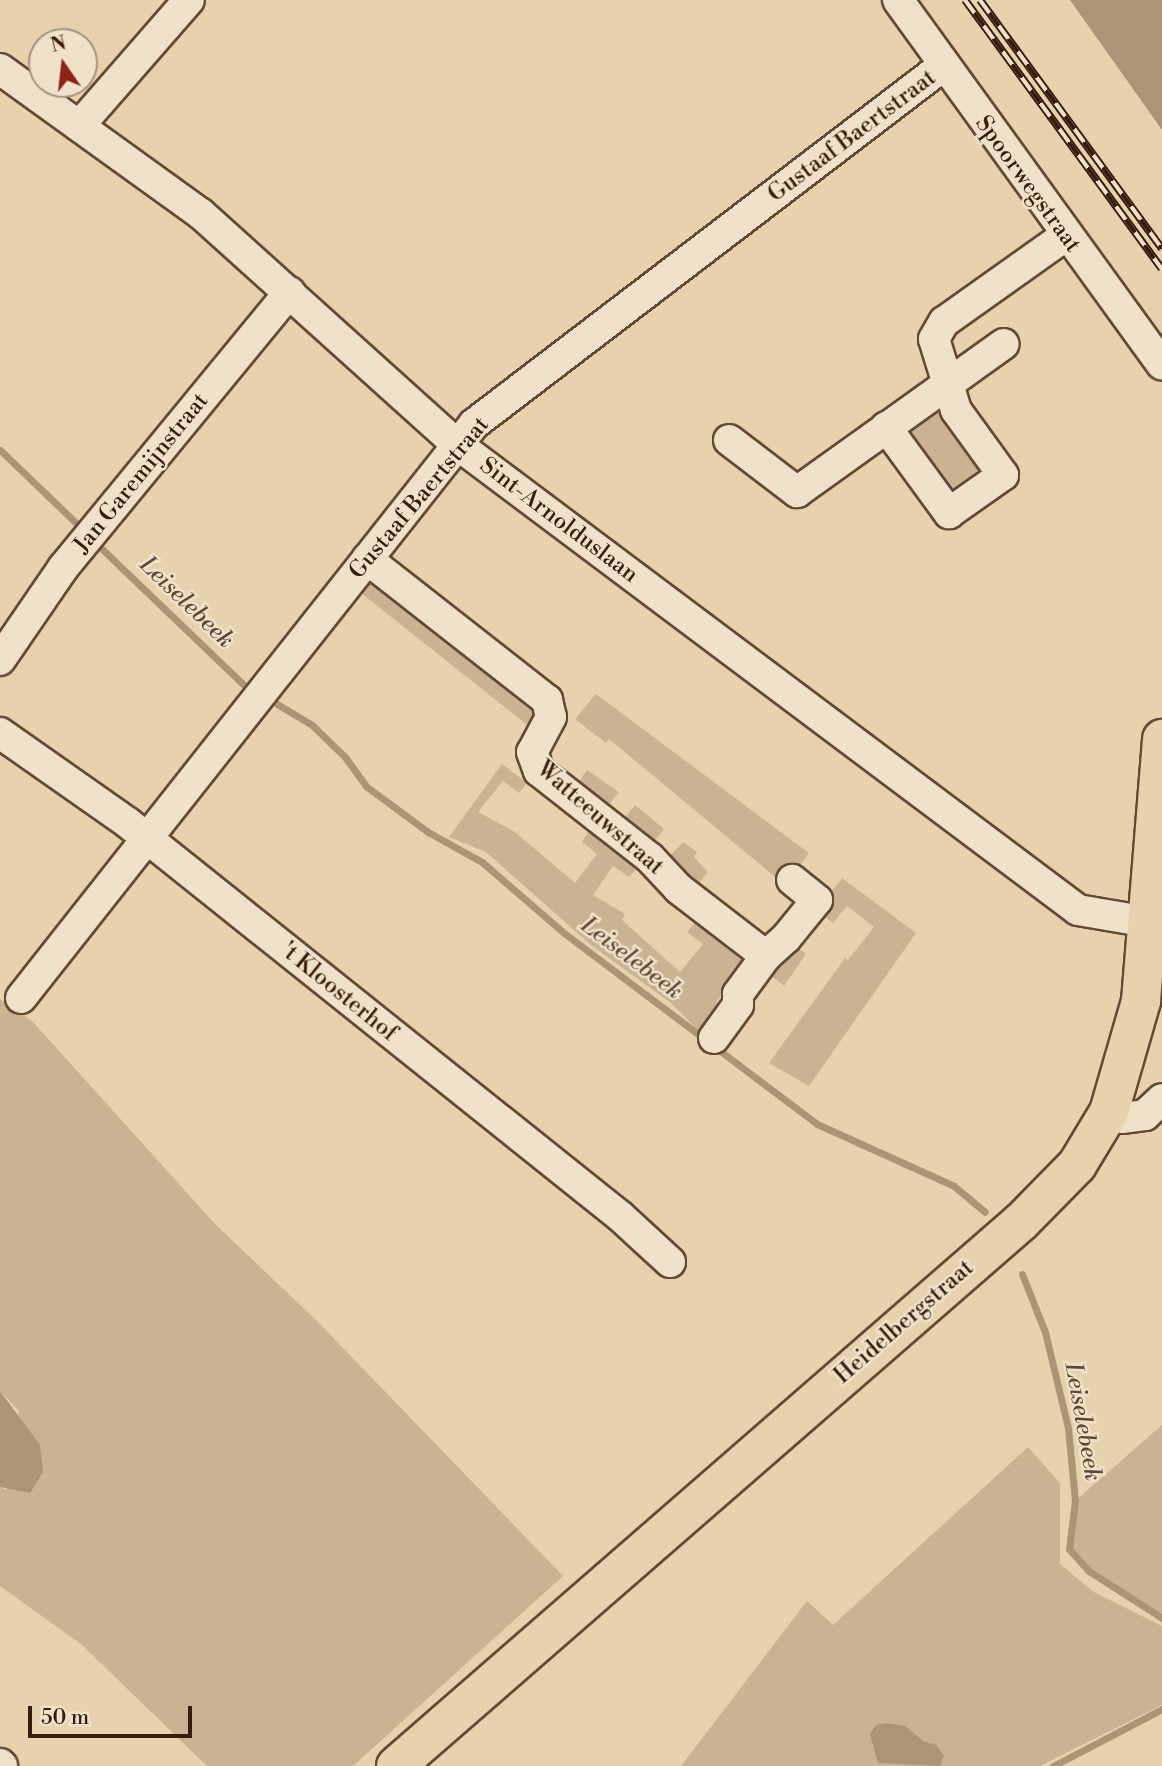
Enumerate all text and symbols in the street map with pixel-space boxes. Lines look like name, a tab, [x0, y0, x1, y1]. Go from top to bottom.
north arrow	[28, 28, 98, 98]
text: N	[48, 31, 69, 58]
street label: Gustaaf Baertstraat	[763, 64, 941, 208]
street label: Spoorwegstraat	[969, 110, 1087, 258]
street label: Jan Garemijnstraat	[68, 387, 214, 559]
street label: Gustaaf Baertstraat	[343, 411, 495, 585]
street label: Sint-Arnolduslaan	[474, 451, 644, 589]
water label: Leiselebeek	[133, 551, 239, 655]
street label: Watteeuwstraat	[531, 755, 669, 881]
water label: Leiselebeek	[575, 912, 687, 1006]
street label: 't Kloosterhof	[275, 937, 403, 1047]
street label: Heidelbergstraat	[829, 1254, 979, 1390]
water label: Leiselebeek	[1057, 1361, 1107, 1483]
scale bar	[32, 1692, 196, 1736]
text: 50 m	[41, 1705, 89, 1731]

